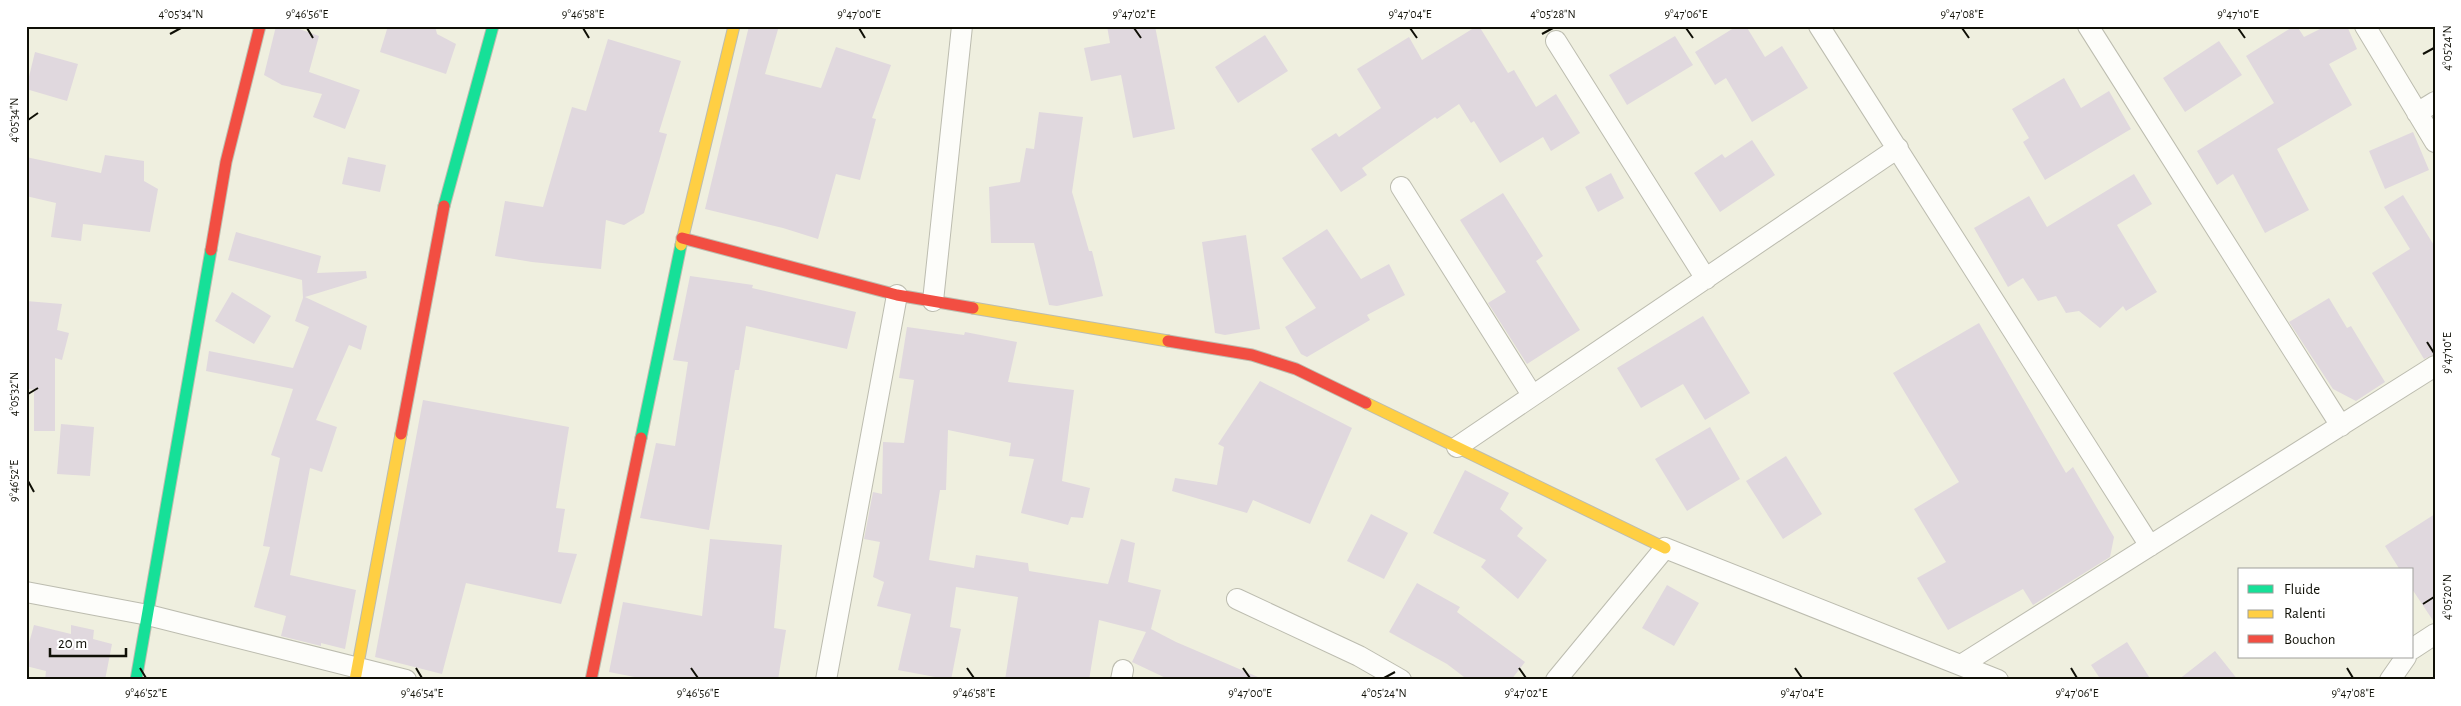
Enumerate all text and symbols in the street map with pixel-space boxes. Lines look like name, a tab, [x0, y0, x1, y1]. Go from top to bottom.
text: 4°05'34"N	[159, 8, 203, 20]
text: 9°46'56"E	[286, 8, 328, 20]
text: 9°46'58"E	[562, 8, 604, 20]
text: 9°47'00"E	[837, 8, 881, 20]
text: 9°47'02"E	[1113, 8, 1156, 20]
text: 9°47'04"E	[1388, 8, 1432, 20]
text: 4°05'28"N	[1530, 8, 1576, 20]
text: 9°47'06"E	[1664, 8, 1708, 20]
text: 9°47'08"E	[1940, 8, 1984, 20]
text: 9°47'10"E	[2217, 8, 2259, 20]
text: 4°05'24"N	[2441, 25, 2453, 71]
text: 4°05'34"N	[8, 98, 20, 142]
text: 9°47'10"E	[2441, 332, 2453, 374]
text: 4°05'32"N	[8, 372, 20, 416]
text: 9°46'52"E	[8, 460, 20, 502]
legend	[2238, 568, 2414, 658]
text: 4°05'20"N	[2441, 574, 2453, 620]
text: Fluide	[2284, 582, 2320, 597]
text: Ralenti	[2284, 606, 2326, 621]
scale bar	[50, 626, 126, 658]
text: Bouchon	[2284, 632, 2335, 647]
text: 20 m	[58, 636, 87, 651]
text: 9°46'52"E	[125, 687, 167, 699]
text: 9°46'54"E	[401, 687, 443, 699]
text: 9°46'56"E	[677, 687, 719, 699]
text: 9°46'58"E	[953, 687, 995, 699]
text: 9°47'00"E	[1228, 687, 1272, 699]
text: 4°05'24"N	[1361, 687, 1407, 699]
text: 9°47'02"E	[1505, 687, 1548, 699]
text: 9°47'04"E	[1780, 687, 1824, 699]
text: 9°47'06"E	[2055, 687, 2099, 699]
text: 9°47'08"E	[2331, 687, 2375, 699]

